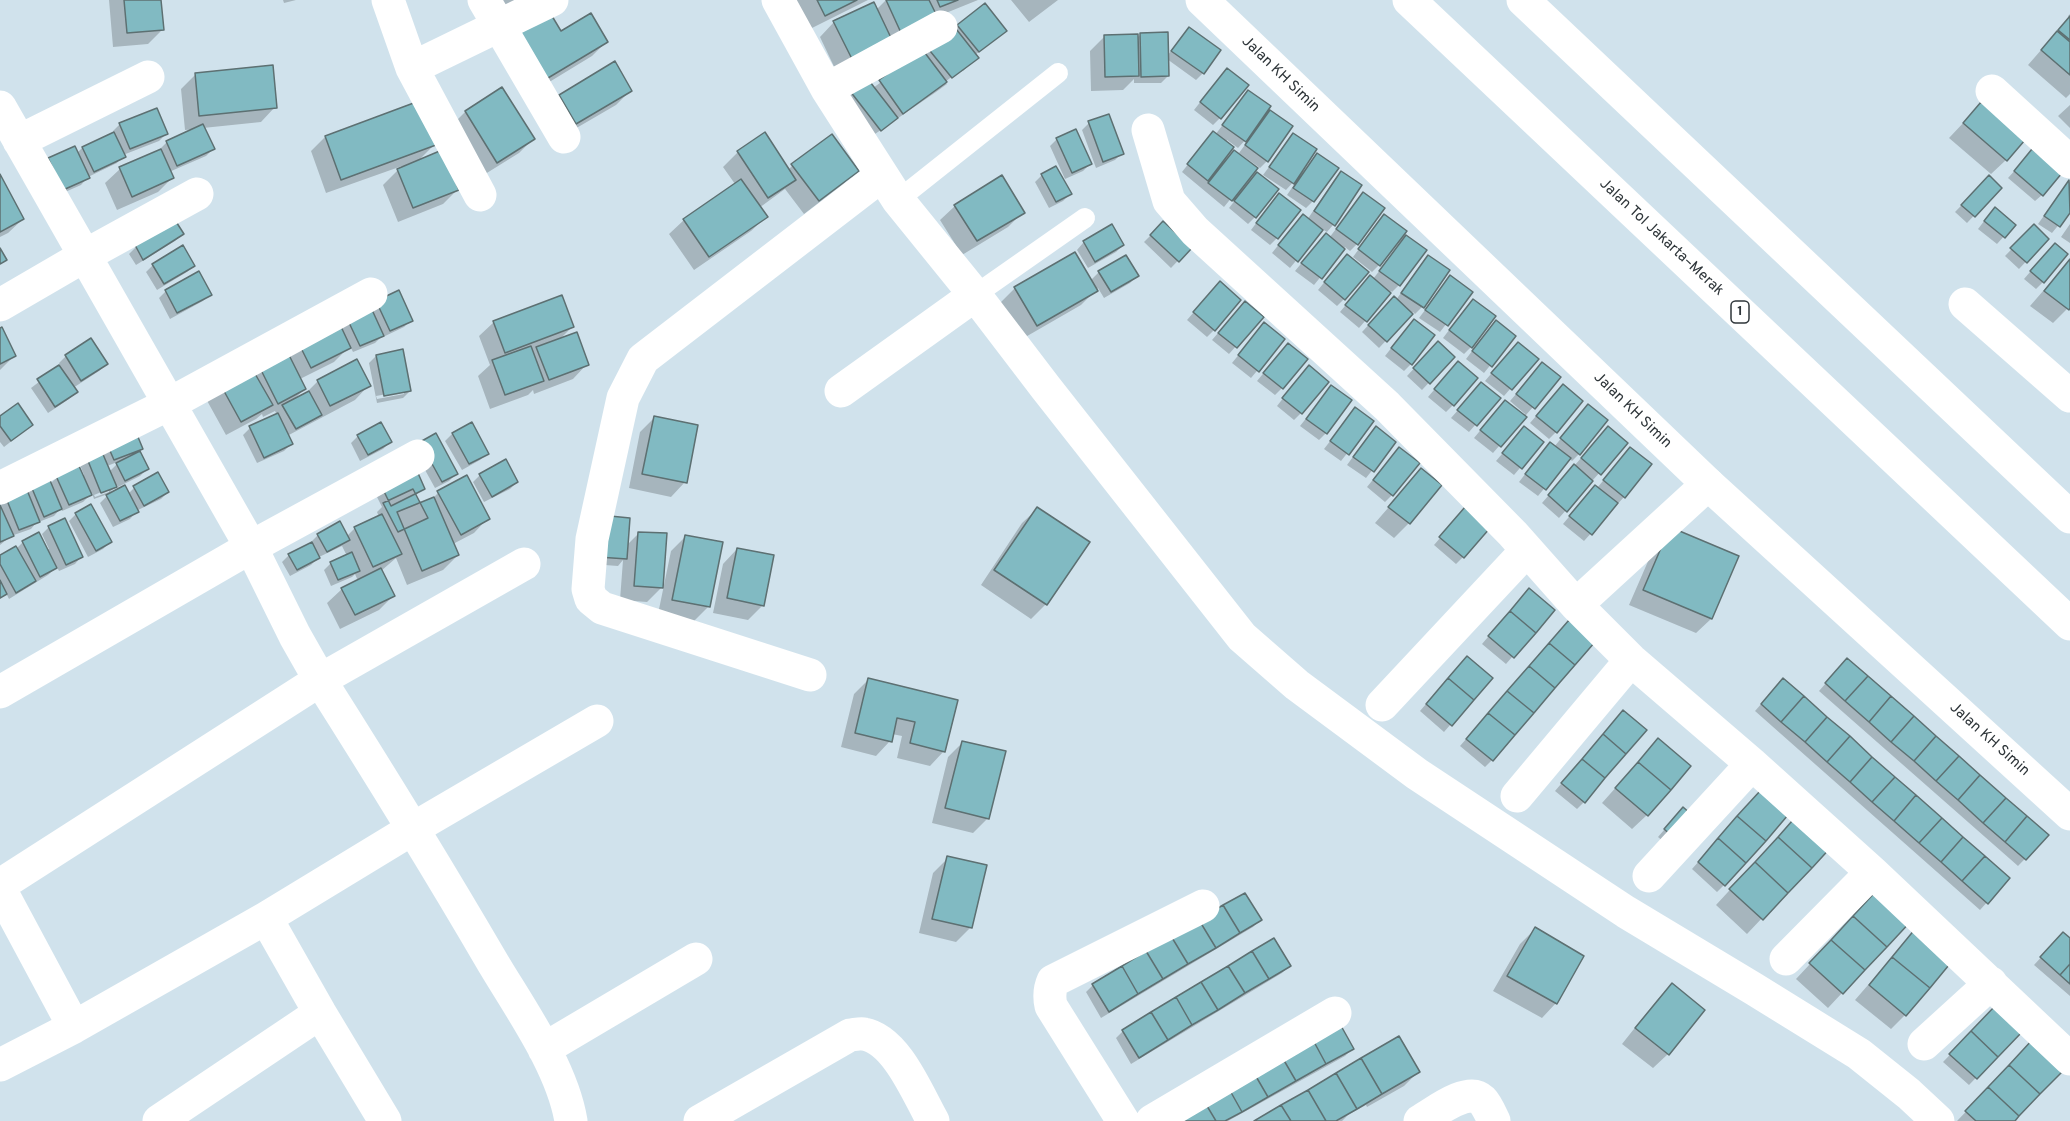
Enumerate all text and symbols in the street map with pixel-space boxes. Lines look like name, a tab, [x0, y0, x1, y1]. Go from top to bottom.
street label: Jalan KH Simin	[1237, 33, 1323, 117]
street label: Jalan Tol Jakarta–Merak	[1595, 176, 1727, 300]
road number: 1	[1731, 301, 1749, 323]
street label: Jalan KH Simin	[1589, 369, 1675, 453]
street label: Jalan KH Simin	[1945, 699, 2033, 781]

